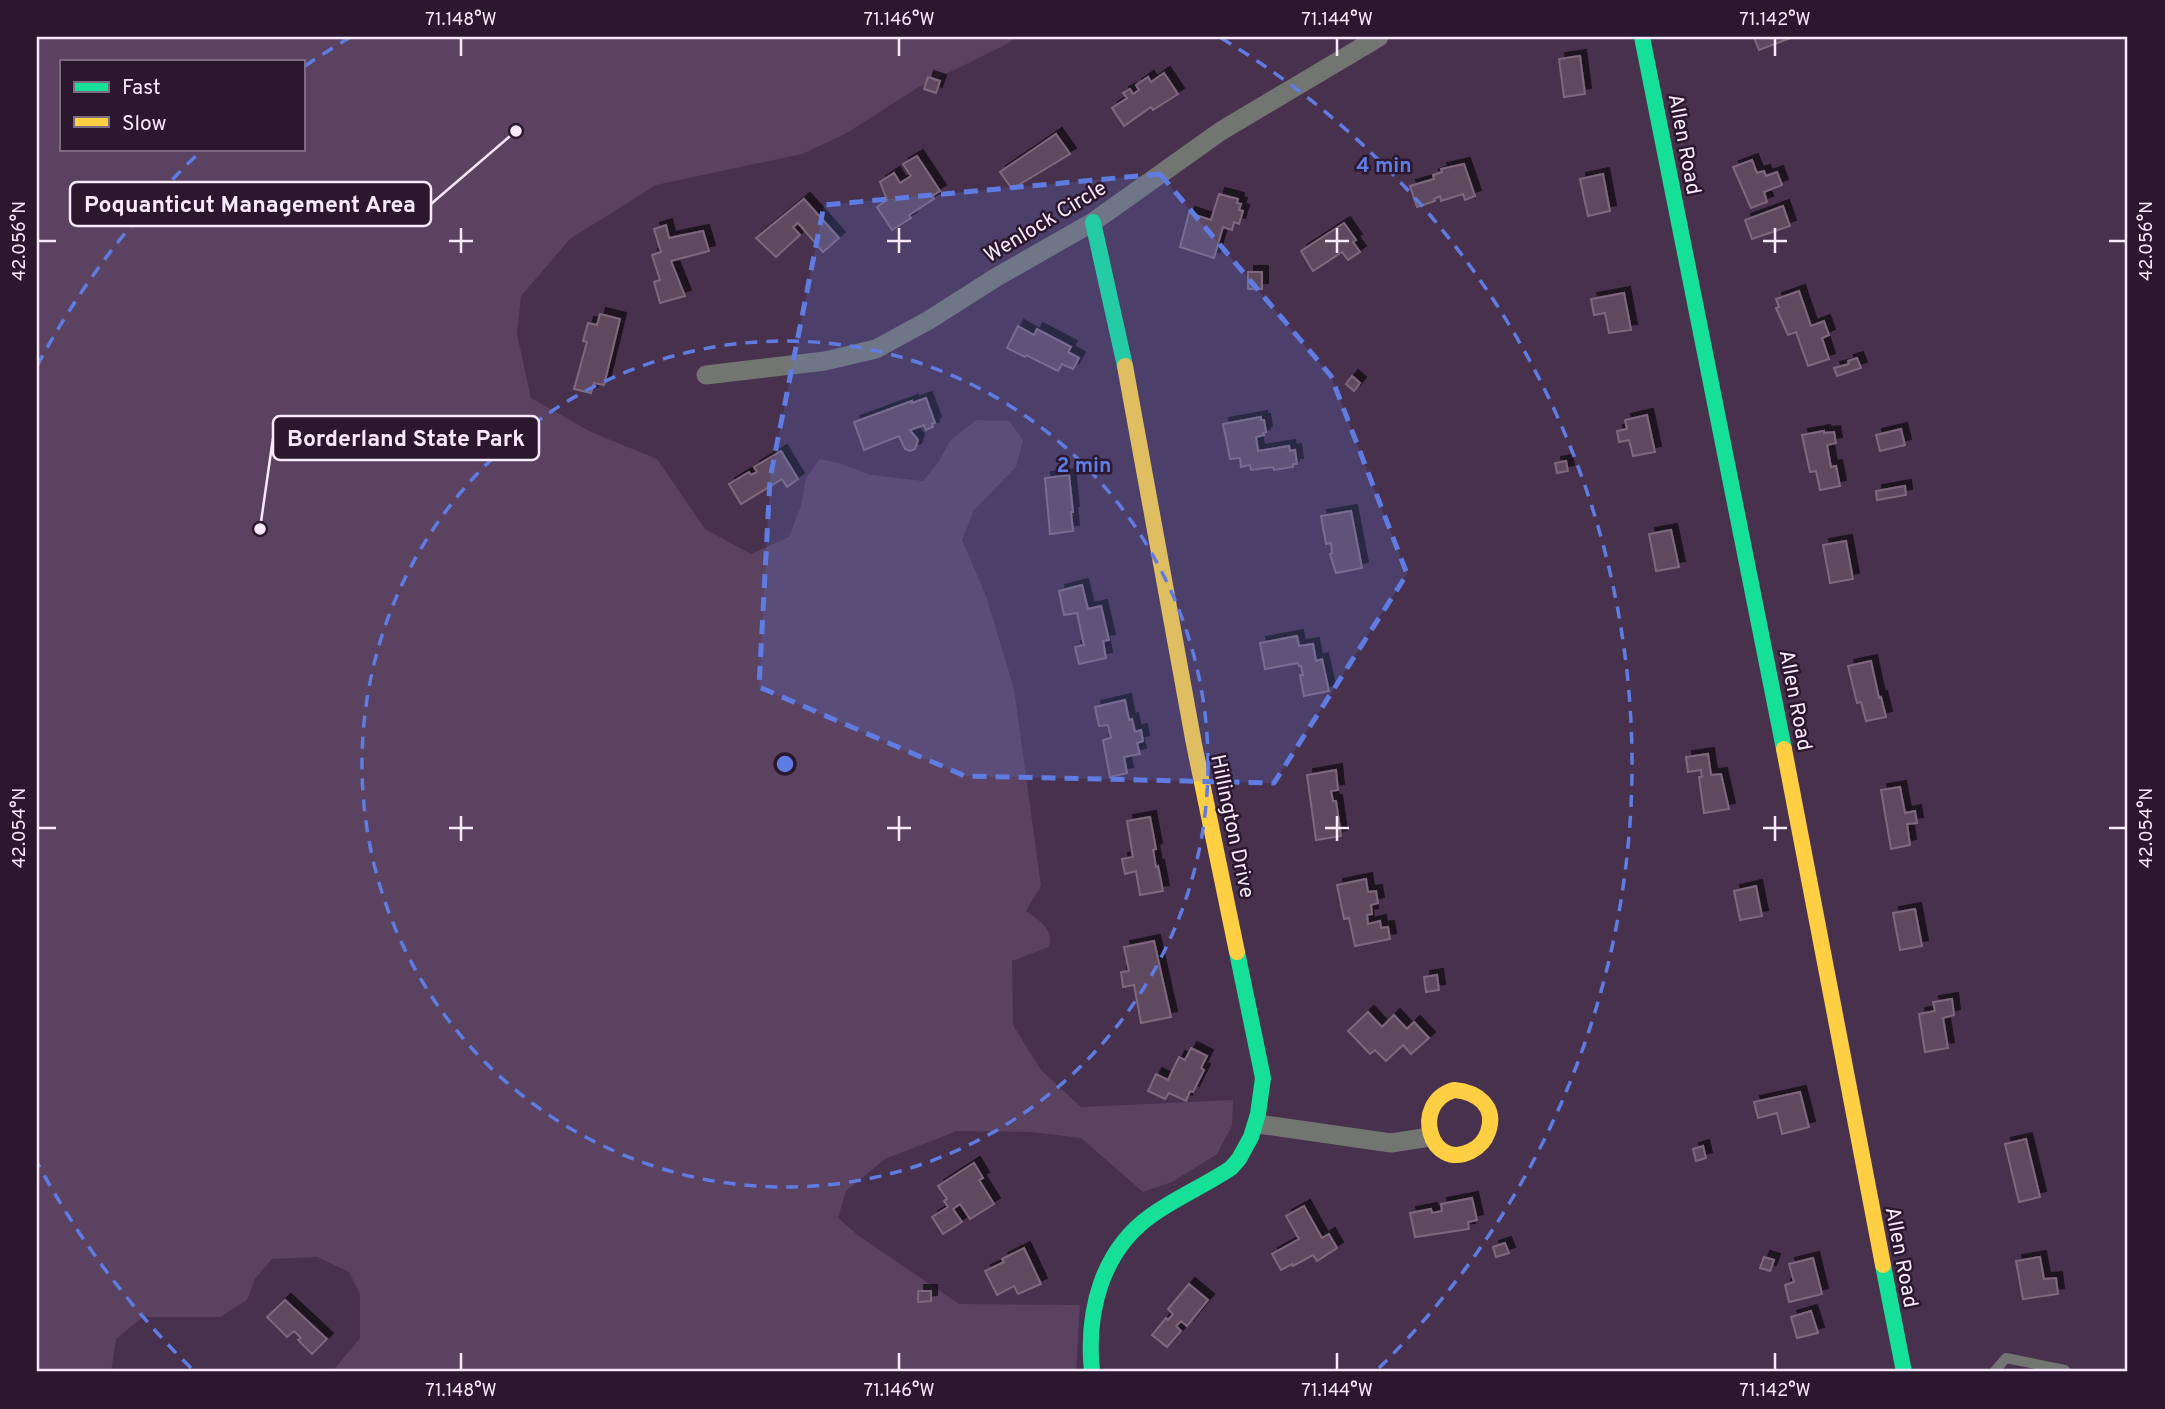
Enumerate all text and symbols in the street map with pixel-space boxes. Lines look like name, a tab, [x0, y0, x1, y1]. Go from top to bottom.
text: 71.148°W	[425, 9, 497, 32]
text: 71.146°W	[863, 9, 935, 32]
text: 71.144°W	[1301, 9, 1373, 32]
text: 71.142°W	[1739, 9, 1811, 32]
legend	[60, 60, 304, 150]
text: Fast	[122, 75, 161, 102]
street label: Allen Road	[1661, 92, 1707, 197]
text: Slow	[122, 111, 167, 138]
text: 4 min	[1356, 153, 1412, 180]
street label: Wenlock Circle	[979, 175, 1112, 270]
callout: Poquanticut Management Area	[70, 182, 431, 226]
text: Poquanticut Management Area	[84, 192, 416, 221]
text: 42.056°N	[9, 201, 32, 281]
text: 42.056°N	[2136, 201, 2159, 281]
callout: Borderland State Park	[273, 416, 539, 460]
text: Borderland State Park	[287, 426, 525, 455]
text: 2 min	[1057, 453, 1111, 480]
street label: Allen Road	[1772, 648, 1818, 753]
centre of rings	[773, 752, 797, 776]
street label: Hillington Drive	[1203, 752, 1260, 901]
text: 42.054°N	[9, 788, 32, 868]
text: 42.054°N	[2136, 788, 2159, 868]
street label: Allen Road	[1878, 1205, 1924, 1310]
text: 71.148°W	[425, 1380, 497, 1403]
text: 71.146°W	[863, 1380, 935, 1403]
text: 71.144°W	[1301, 1380, 1373, 1403]
text: 71.142°W	[1739, 1380, 1811, 1403]

